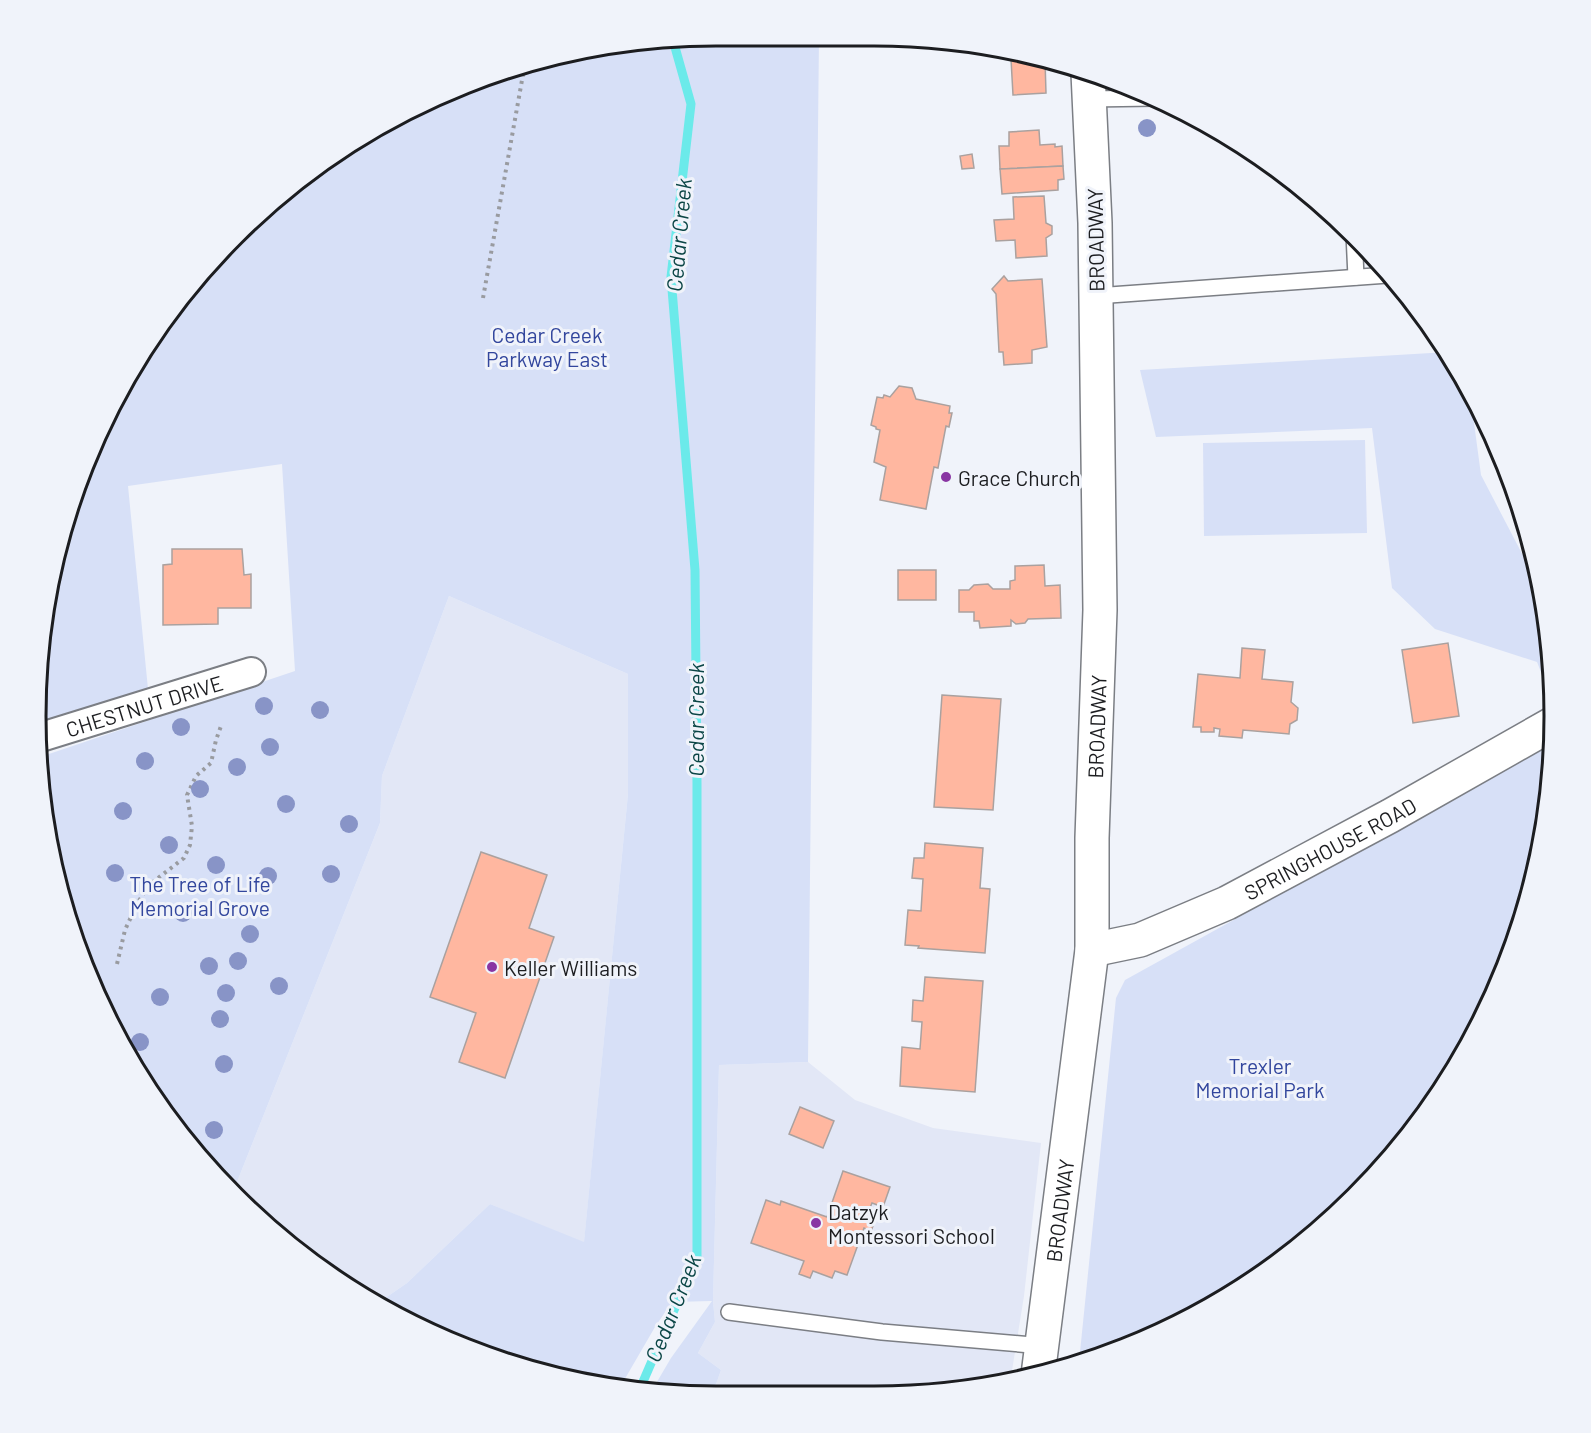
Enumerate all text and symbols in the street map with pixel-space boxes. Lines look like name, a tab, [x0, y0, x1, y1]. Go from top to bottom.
water label: Cedar Creek	[660, 177, 696, 293]
street label: BROADWAY	[1082, 188, 1108, 292]
park label: Cedar Creek Parkway East	[486, 322, 608, 371]
place label: Grace Church	[958, 465, 1081, 490]
marker: Grace Church	[939, 470, 953, 484]
water label: Cedar Creek	[682, 663, 708, 777]
street label: CHESTNUT DRIVE	[62, 669, 226, 741]
street label: BROADWAY	[1082, 674, 1110, 779]
street label: SPRINGHOUSE ROAD	[1239, 792, 1420, 904]
park label: The Tree of Life Memorial Grove	[129, 871, 271, 920]
place label: Keller Williams	[504, 955, 637, 980]
marker: Keller Williams	[485, 960, 499, 974]
park label: Trexler Memorial Park	[1196, 1053, 1324, 1102]
street label: BROADWAY	[1040, 1157, 1078, 1264]
place label: Datzyk Montessori School	[828, 1199, 995, 1248]
marker: Datzyk Montessori School	[809, 1216, 823, 1230]
water label: Cedar Creek	[639, 1250, 705, 1366]

